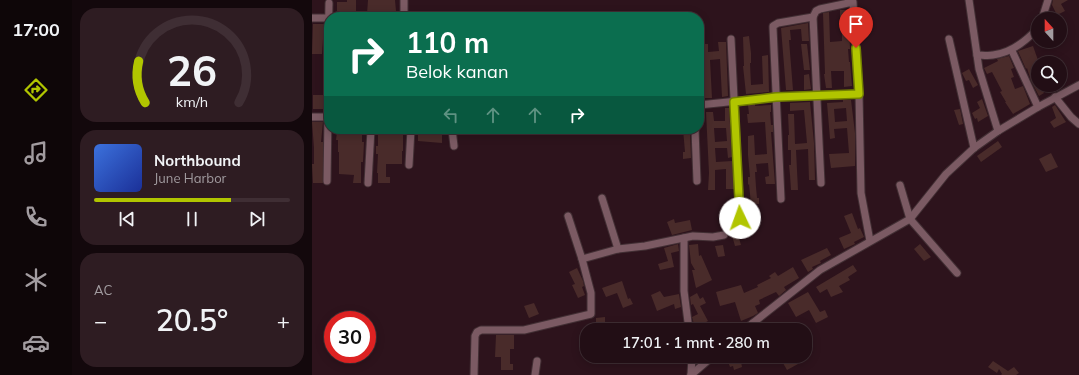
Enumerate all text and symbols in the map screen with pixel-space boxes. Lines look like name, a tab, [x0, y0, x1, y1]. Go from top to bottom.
pin	[839, 7.0, 873, 48]
north arrow	[1031, 12, 1067, 48]
map controls	[1031, 12, 1067, 92]
icon: arrive	[845, 13, 867, 35]
text: 17:00	[12, 18, 60, 41]
text: 110 m	[406, 25, 489, 60]
icon: right	[340, 28, 392, 80]
text: 26	[167, 44, 217, 96]
button: search	[1031, 56, 1067, 92]
text: Belok kanan	[406, 60, 508, 83]
icon: directions	[22, 76, 50, 104]
text: km/h	[176, 93, 208, 111]
icon: left	[440, 104, 462, 126]
icon: ahead	[482, 104, 504, 126]
icon: ahead	[524, 104, 546, 126]
icon: right	[566, 104, 588, 126]
icon: music	[22, 139, 50, 167]
text: Northbound	[154, 151, 241, 170]
text: June Harbor	[154, 170, 226, 186]
position arrow	[719, 197, 761, 239]
icon: phone	[22, 203, 50, 231]
icon: previous	[116, 208, 138, 230]
icon: pause	[181, 208, 203, 230]
icon: next	[246, 208, 268, 230]
icon: climate	[22, 266, 50, 294]
text: AC	[94, 282, 112, 298]
text: 20.5°	[156, 301, 228, 339]
text: −	[94, 307, 107, 335]
text: +	[277, 307, 290, 335]
speed limit sign: 30	[324, 311, 376, 363]
icon: car	[22, 329, 50, 357]
text: 17:01 · 1 mnt · 280 m	[622, 333, 770, 352]

